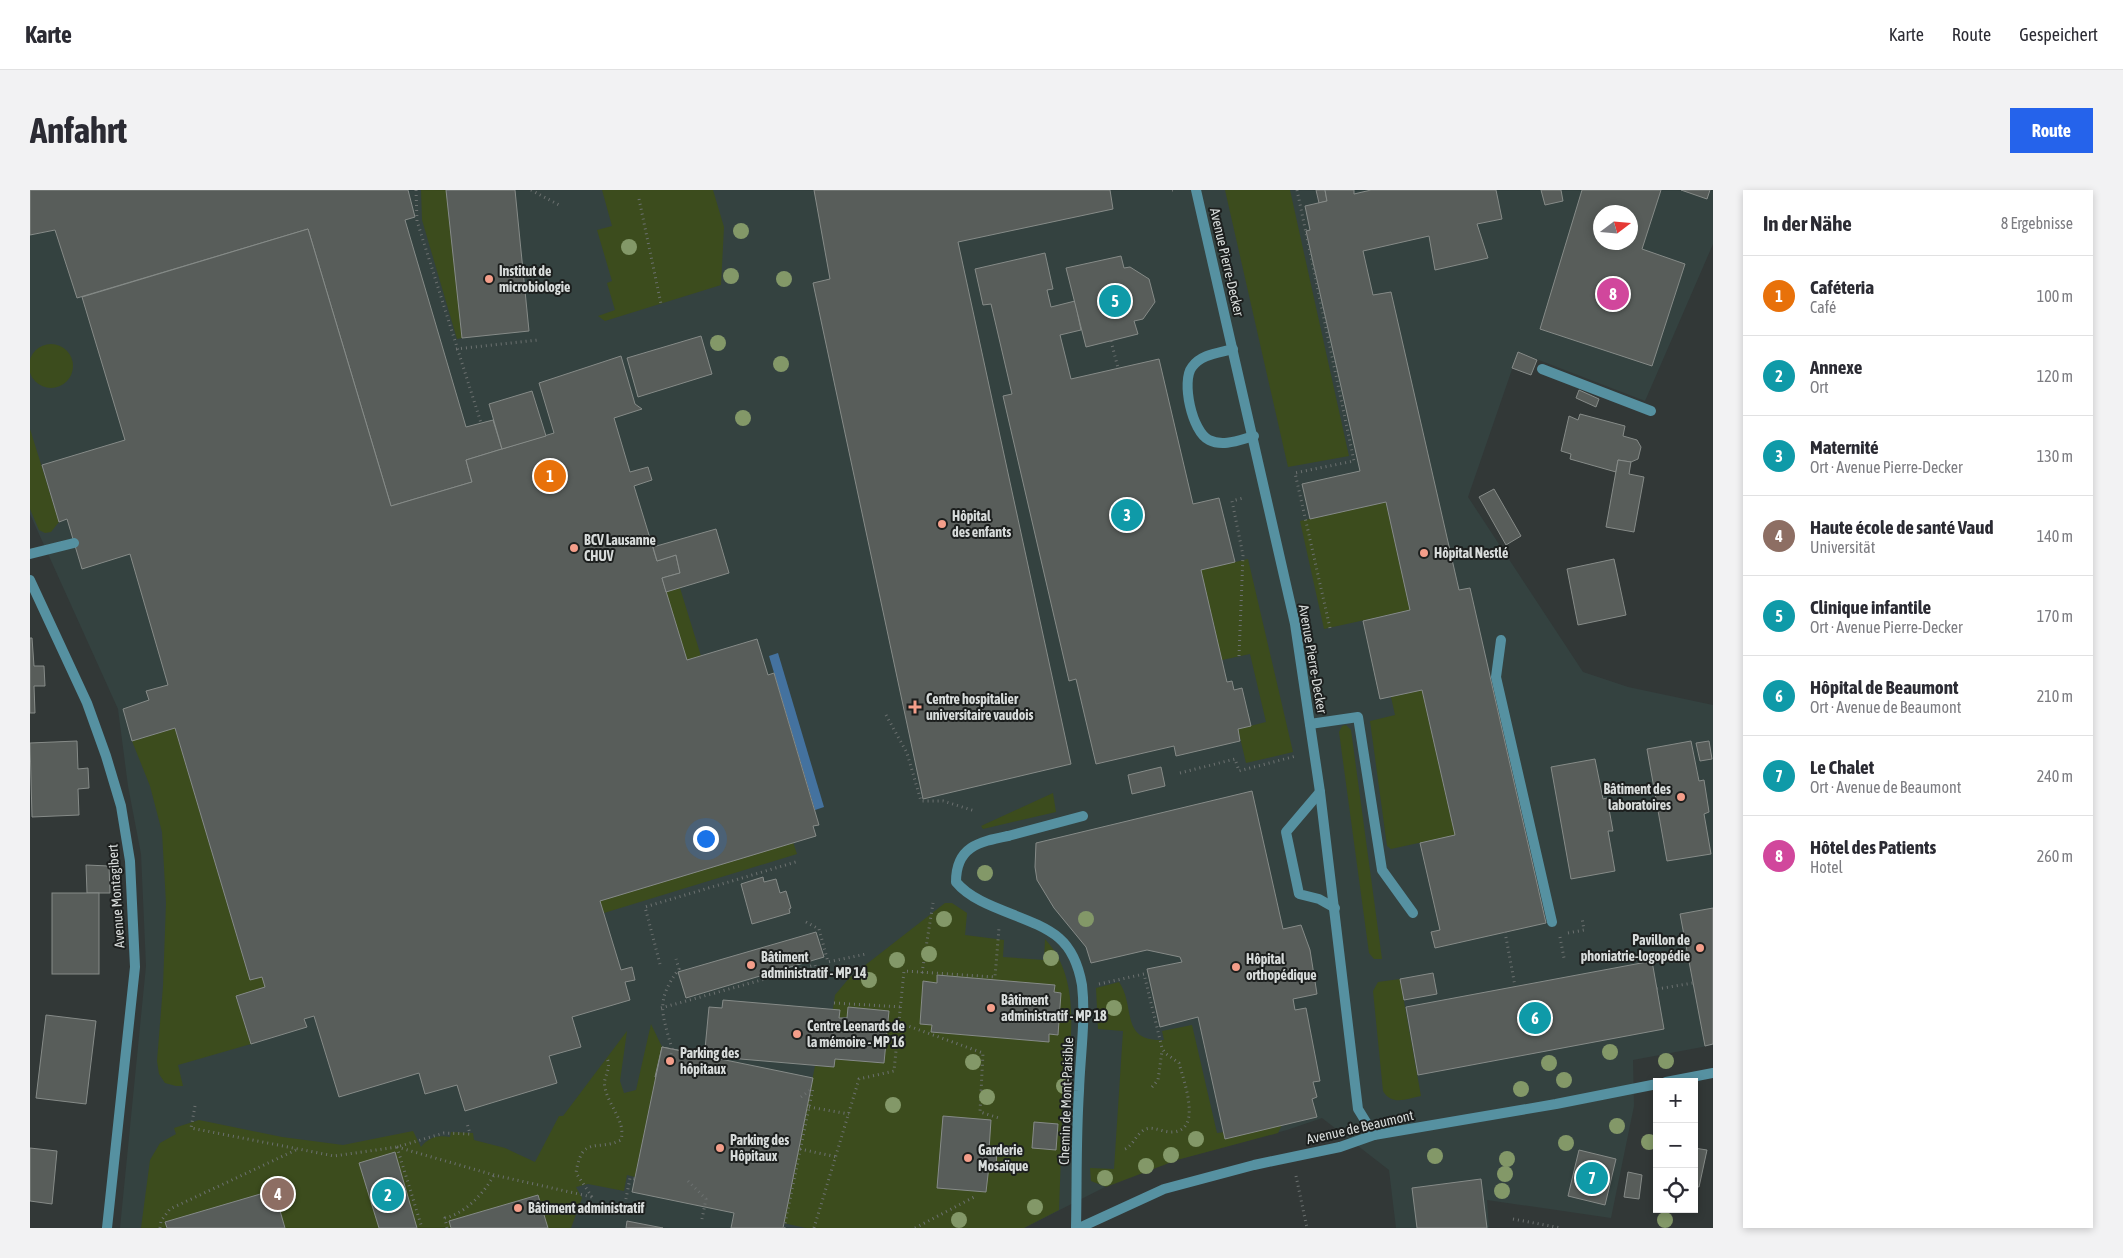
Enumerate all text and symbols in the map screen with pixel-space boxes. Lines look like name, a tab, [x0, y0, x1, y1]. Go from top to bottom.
text: Karte	[25, 21, 72, 48]
text: Karte	[1889, 24, 1924, 45]
text: Route	[1952, 24, 1991, 45]
text: Gespeichert	[2019, 24, 2098, 45]
button: Route	[2010, 108, 2093, 153]
text: Anfahrt	[30, 110, 127, 150]
north arrow	[1593, 205, 1638, 250]
street label: Avenue Pierre-Decker	[1207, 206, 1247, 319]
text: In der Nähe	[1763, 211, 1852, 235]
text: 8 Ergebnisse	[2001, 214, 2073, 232]
place label: Institut de microbiologie	[499, 263, 570, 295]
marker: Institut de microbiologie	[483, 273, 495, 285]
pin: 8	[1597, 275, 1629, 313]
text: Caféteria	[1810, 276, 1874, 298]
pin: 5	[1099, 282, 1131, 320]
text: 1	[1775, 287, 1783, 305]
text: 100 m	[2037, 287, 2073, 305]
text: Café	[1810, 298, 1836, 316]
text: Annexe	[1810, 356, 1862, 378]
text: 2	[1775, 367, 1783, 385]
text: 120 m	[2037, 367, 2073, 385]
text: Ort	[1810, 378, 1829, 396]
text: Maternité	[1810, 436, 1879, 458]
text: 3	[1775, 447, 1783, 465]
text: 130 m	[2037, 447, 2073, 465]
pin: 1	[534, 457, 566, 495]
text: Ort · Avenue Pierre-Decker	[1810, 458, 1963, 476]
pin: 3	[1111, 496, 1143, 534]
place label: Hôpital des enfants	[952, 508, 1011, 540]
text: Haute école de santé Vaud	[1810, 516, 1993, 538]
marker: Hôpital des enfants	[936, 518, 948, 530]
text: 4	[1775, 527, 1783, 545]
text: 140 m	[2037, 527, 2073, 545]
place label: BCV Lausanne CHUV	[584, 532, 656, 564]
text: Universität	[1810, 538, 1875, 556]
marker: BCV Lausanne CHUV	[568, 542, 580, 554]
place label: Hôpital Nestlé	[1434, 545, 1508, 561]
marker: Hôpital Nestlé	[1418, 547, 1430, 559]
text: Clinique infantile	[1810, 596, 1931, 618]
street label: Avenue Pierre-Decker	[1296, 603, 1331, 716]
text: 5	[1775, 607, 1783, 625]
text: 170 m	[2037, 607, 2073, 625]
text: Ort · Avenue Pierre-Decker	[1810, 618, 1963, 636]
text: Hôpital de Beaumont	[1810, 676, 1958, 698]
text: 6	[1775, 687, 1783, 705]
text: 210 m	[2037, 687, 2073, 705]
place label: Centre hospitalier universitaire vaudois	[926, 691, 1034, 723]
text: Ort · Avenue de Beaumont	[1810, 698, 1961, 716]
marker: Centre hospitalier universitaire vaudois	[908, 700, 922, 714]
text: Le Chalet	[1810, 756, 1874, 778]
text: 7	[1775, 767, 1783, 785]
text: 240 m	[2037, 767, 2073, 785]
text: Ort · Avenue de Beaumont	[1810, 778, 1961, 796]
place label: Bâtiment des laboratoires	[1603, 781, 1671, 813]
marker: Bâtiment des laboratoires	[1675, 791, 1687, 803]
your location	[693, 826, 719, 852]
text: Hôtel des Patients	[1810, 836, 1936, 858]
street label: Avenue Montagibert	[104, 843, 128, 949]
text: 8	[1775, 847, 1783, 865]
text: 260 m	[2037, 847, 2073, 865]
text: Hotel	[1810, 858, 1843, 876]
place label: Pavillon de phoniatrie-logopédie	[1581, 932, 1690, 964]
marker: Pavillon de phoniatrie-logopédie	[1694, 942, 1706, 954]
place label: Bâtiment administratif - MP 14	[761, 949, 867, 981]
place label: Hôpital orthopédique	[1246, 951, 1317, 983]
marker: Bâtiment administratif - MP 14	[745, 959, 757, 971]
marker: Hôpital orthopédique	[1230, 961, 1242, 973]
place label: Bâtiment administratif - MP 18	[1001, 992, 1107, 1024]
pin: 6	[1519, 999, 1551, 1037]
marker: Bâtiment administratif - MP 18	[985, 1002, 997, 1014]
place label: Centre Leenards de la mémoire - MP 16	[807, 1018, 905, 1050]
marker: Centre Leenards de la mémoire - MP 16	[791, 1028, 803, 1040]
street label: Chemin de Mont-Paisible	[1056, 1037, 1076, 1165]
place label: Parking des hôpitaux	[680, 1045, 739, 1077]
marker: Parking des hôpitaux	[664, 1055, 676, 1067]
map controls	[1653, 1078, 1698, 1213]
button: +	[1653, 1078, 1698, 1123]
street label: Avenue de Beaumont	[1305, 1107, 1415, 1147]
button: −	[1653, 1123, 1698, 1168]
place label: Parking des Hôpitaux	[730, 1132, 789, 1164]
marker: Parking des Hôpitaux	[714, 1142, 726, 1154]
place label: Garderie Mosaïque	[978, 1142, 1028, 1174]
marker: Garderie Mosaïque	[962, 1152, 974, 1164]
pin: 7	[1576, 1159, 1608, 1197]
button: locate	[1653, 1168, 1698, 1213]
pin: 4	[262, 1175, 294, 1213]
pin: 2	[372, 1176, 404, 1214]
place label: Bâtiment administratif	[528, 1200, 645, 1216]
marker: Bâtiment administratif	[512, 1202, 524, 1214]

